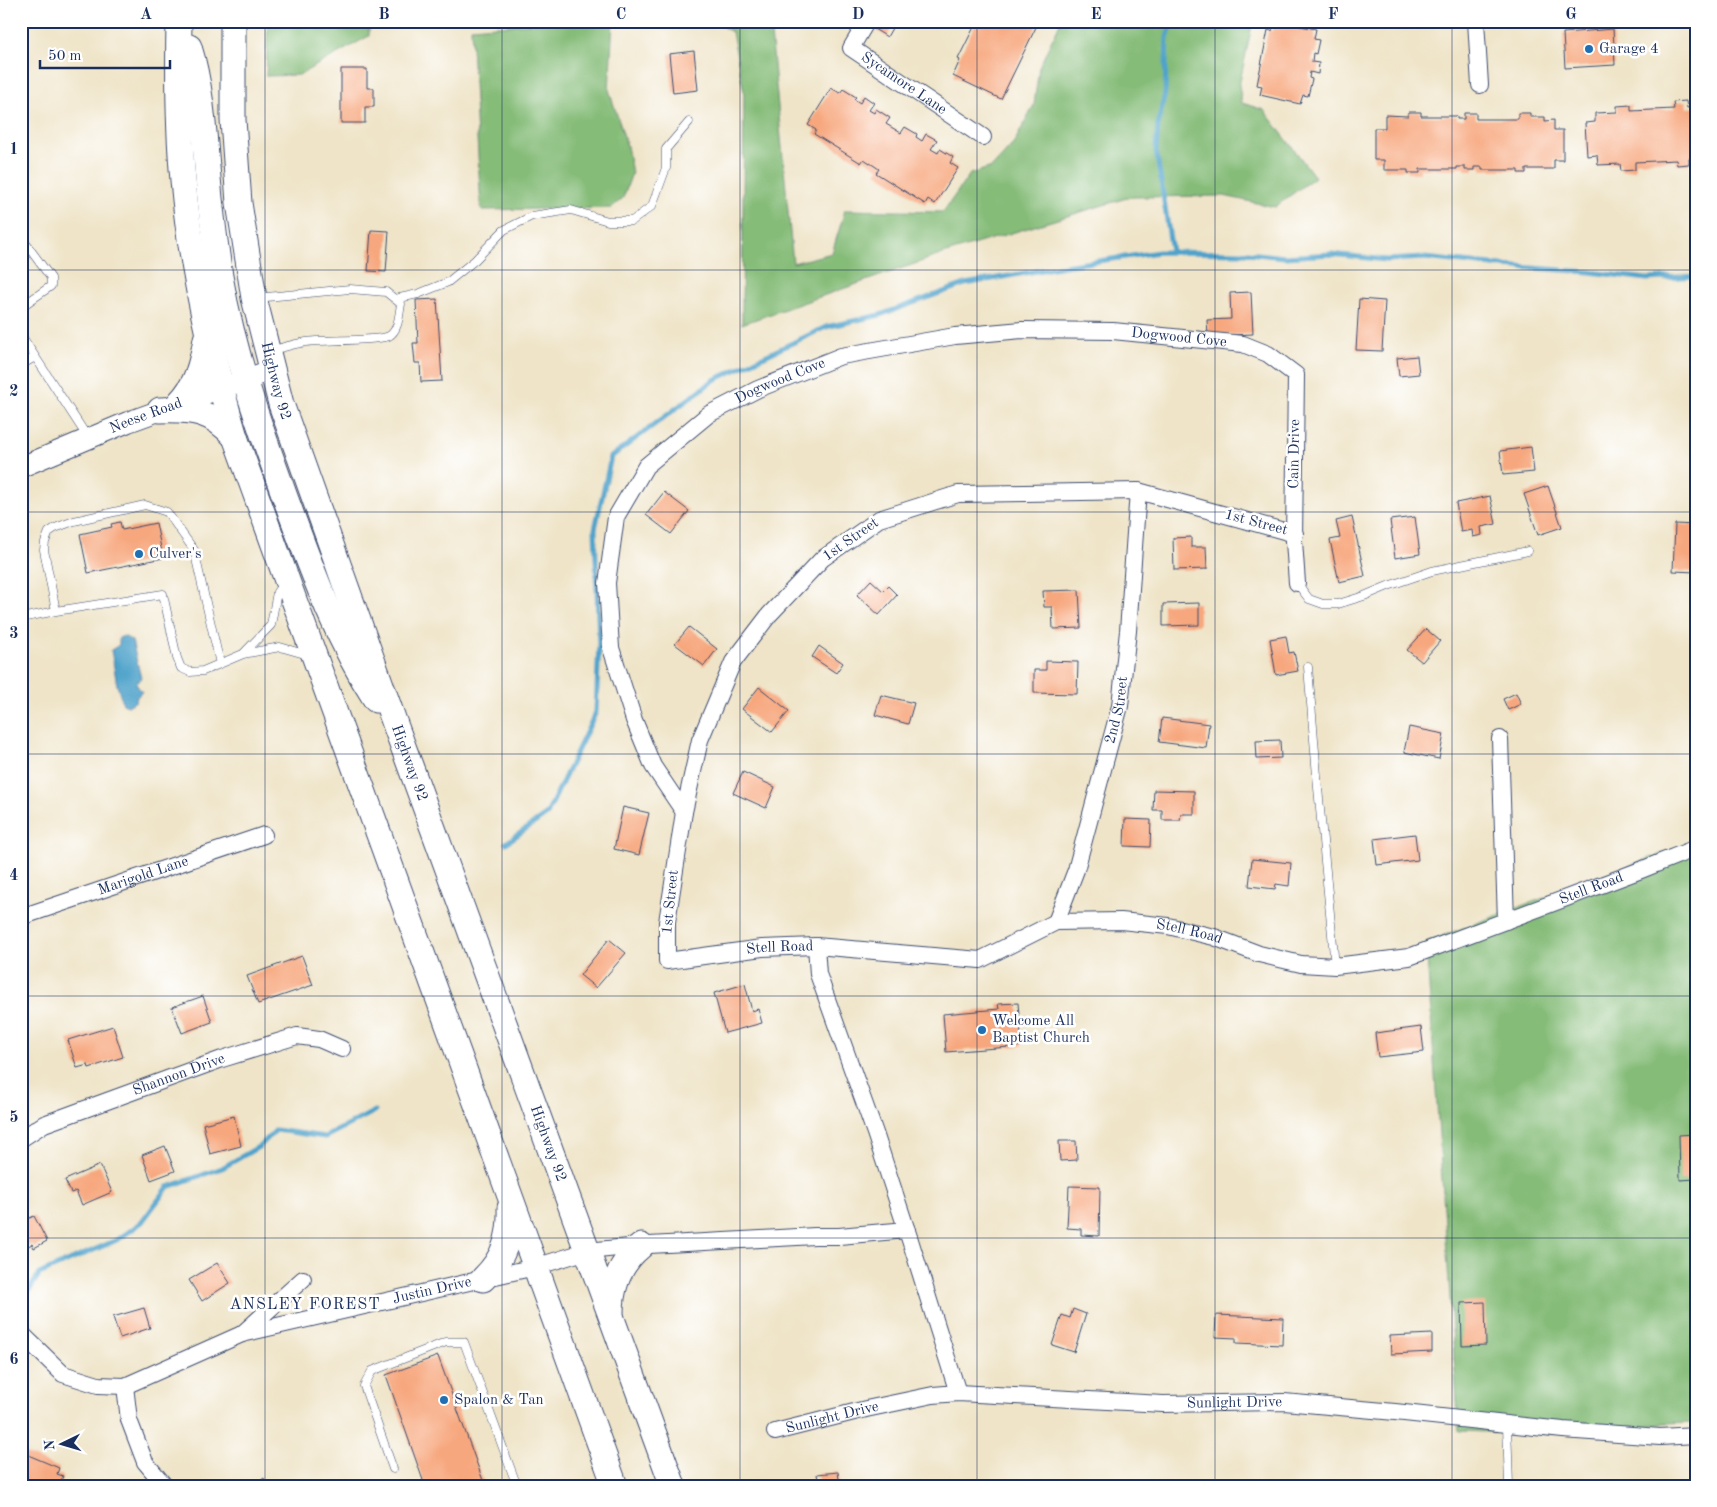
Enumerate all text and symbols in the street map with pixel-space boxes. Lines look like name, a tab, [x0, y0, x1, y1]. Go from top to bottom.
text: A	[140, 7, 152, 23]
text: B	[378, 7, 390, 23]
text: C	[616, 7, 626, 23]
text: D	[852, 7, 864, 23]
text: E	[1090, 7, 1102, 23]
text: F	[1328, 7, 1339, 23]
text: G	[1565, 7, 1577, 23]
scale bar	[40, 38, 170, 70]
place label: Garage 4	[1599, 42, 1659, 57]
marker: Garage 4	[1583, 43, 1595, 55]
text: 50 m	[48, 49, 82, 64]
street label: Sycamore Lane	[858, 49, 949, 118]
text: 1	[9, 142, 19, 158]
street label: Dogwood Cove	[1130, 325, 1228, 350]
street label: Highway 92	[258, 340, 294, 422]
street label: Dogwood Cove	[733, 356, 827, 407]
text: 2	[9, 384, 19, 400]
street label: Neese Road	[107, 395, 184, 436]
street label: Cain Drive	[1287, 419, 1303, 489]
street label: 1st Street	[1223, 507, 1289, 539]
street label: 1st Street	[820, 515, 882, 565]
place label: Culver's	[149, 547, 202, 562]
marker: Culver's	[133, 548, 145, 560]
text: 3	[9, 626, 19, 642]
street label: 2nd Street	[1103, 676, 1131, 745]
street label: Highway 92	[388, 723, 430, 803]
street label: Marigold Lane	[96, 854, 190, 898]
text: 4	[9, 868, 19, 884]
street label: 1st Street	[660, 869, 682, 935]
street label: Stell Road	[1557, 870, 1626, 907]
street label: Stell Road	[1156, 917, 1224, 947]
street label: Stell Road	[745, 939, 814, 958]
place label: Welcome All Baptist Church	[992, 1014, 1090, 1046]
marker: Welcome All Baptist Church	[976, 1024, 988, 1036]
street label: Shannon Drive	[131, 1051, 227, 1098]
street label: Highway 92	[527, 1103, 569, 1184]
text: 5	[9, 1110, 19, 1126]
street label: Justin Drive	[391, 1274, 473, 1307]
district label: ANSLEY FOREST	[229, 1297, 381, 1313]
text: 6	[9, 1352, 19, 1368]
place label: Spalon & Tan	[454, 1393, 544, 1408]
marker: Spalon & Tan	[438, 1394, 450, 1406]
street label: Sunlight Drive	[1187, 1395, 1282, 1411]
street label: Sunlight Drive	[784, 1399, 880, 1436]
north arrow	[38, 1420, 88, 1470]
text: N	[43, 1439, 57, 1451]

